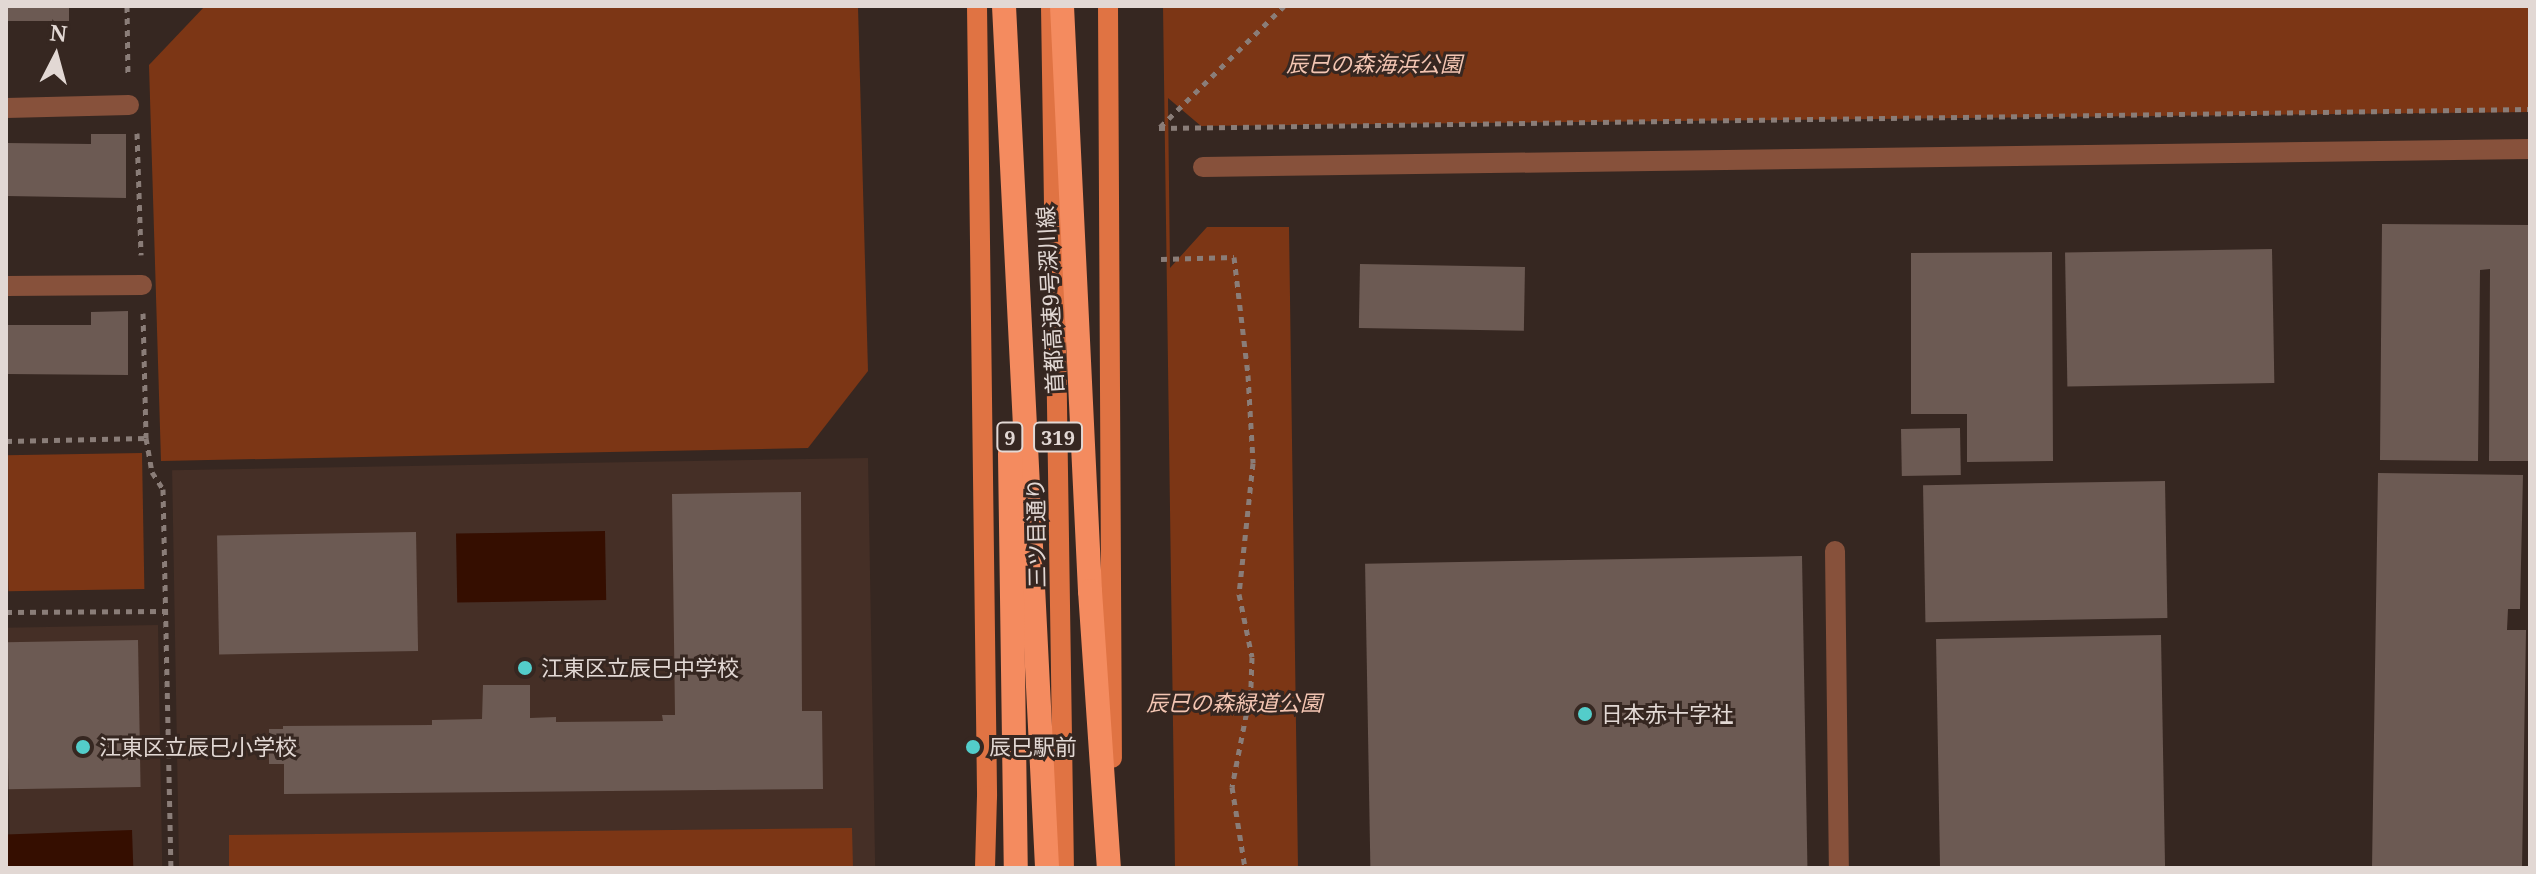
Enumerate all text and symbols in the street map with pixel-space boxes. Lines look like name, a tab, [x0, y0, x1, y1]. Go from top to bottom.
north arrow	[16, 16, 96, 96]
text: N	[48, 16, 69, 48]
park label: 辰巳の森海浜公園	[1286, 51, 1462, 77]
street label: 首都高速9号深川線	[1032, 205, 1068, 395]
road number: 9	[996, 421, 1024, 453]
road number: 319	[1032, 421, 1084, 453]
street label: 三ツ目通り	[1022, 478, 1050, 588]
place label: 江東区立辰巳中学校	[541, 655, 739, 681]
marker: 江東区立辰巳中学校	[516, 659, 534, 677]
park label: 辰巳の森緑道公園	[1146, 690, 1322, 716]
place label: 日本赤十字社	[1601, 701, 1733, 727]
marker: 日本赤十字社	[1576, 705, 1594, 723]
place label: 江東区立辰巳小学校	[99, 734, 297, 760]
place label: 辰巳駅前	[989, 734, 1077, 760]
marker: 江東区立辰巳小学校	[74, 738, 92, 756]
marker: 辰巳駅前	[964, 738, 982, 756]

